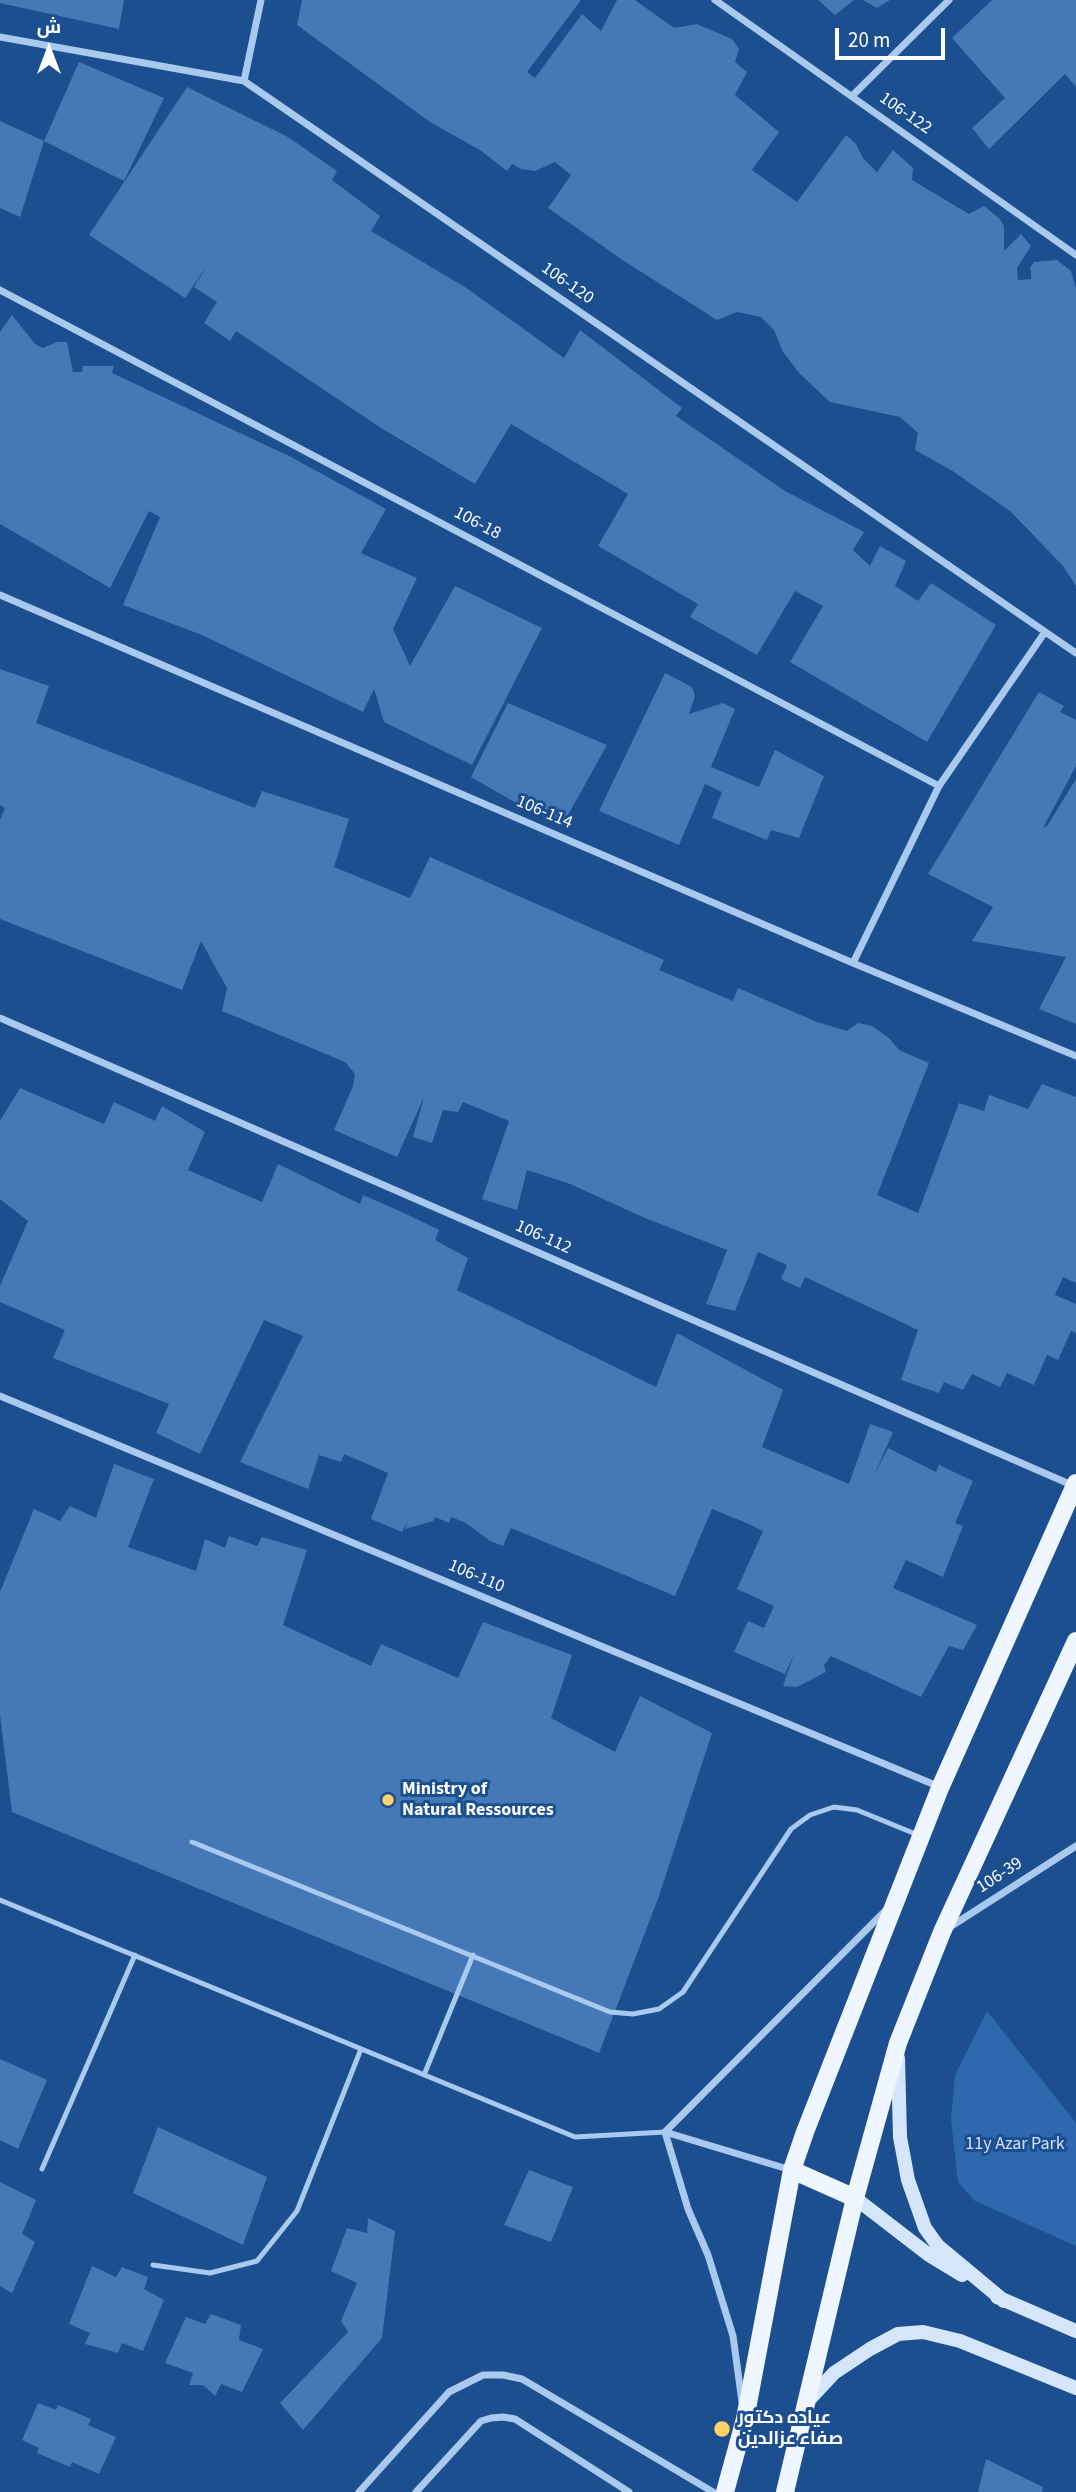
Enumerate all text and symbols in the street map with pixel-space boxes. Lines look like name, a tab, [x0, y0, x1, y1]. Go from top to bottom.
north arrow	[14, 14, 84, 84]
text: ش	[37, 14, 61, 41]
scale bar	[838, 14, 948, 58]
text: 20 m	[848, 25, 890, 55]
street label: 106-122	[875, 88, 935, 140]
street label: 106-120	[537, 258, 597, 310]
street label: 106-18	[450, 503, 504, 545]
street label: 106-114	[512, 791, 576, 835]
street label: 106-112	[512, 1216, 574, 1260]
street label: 106-110	[444, 1555, 508, 1599]
place label: Ministry of Natural Ressources	[402, 1779, 554, 1822]
marker: Ministry of Natural Ressources	[380, 1792, 396, 1808]
street label: 106-39	[973, 1853, 1027, 1899]
park label: 11y Azar Park	[965, 2134, 1065, 2156]
place label: عياده دكتور صفاء عزالدين	[738, 2408, 843, 2450]
marker: عياده دكتور صفاء عزالدين	[712, 2419, 732, 2439]

